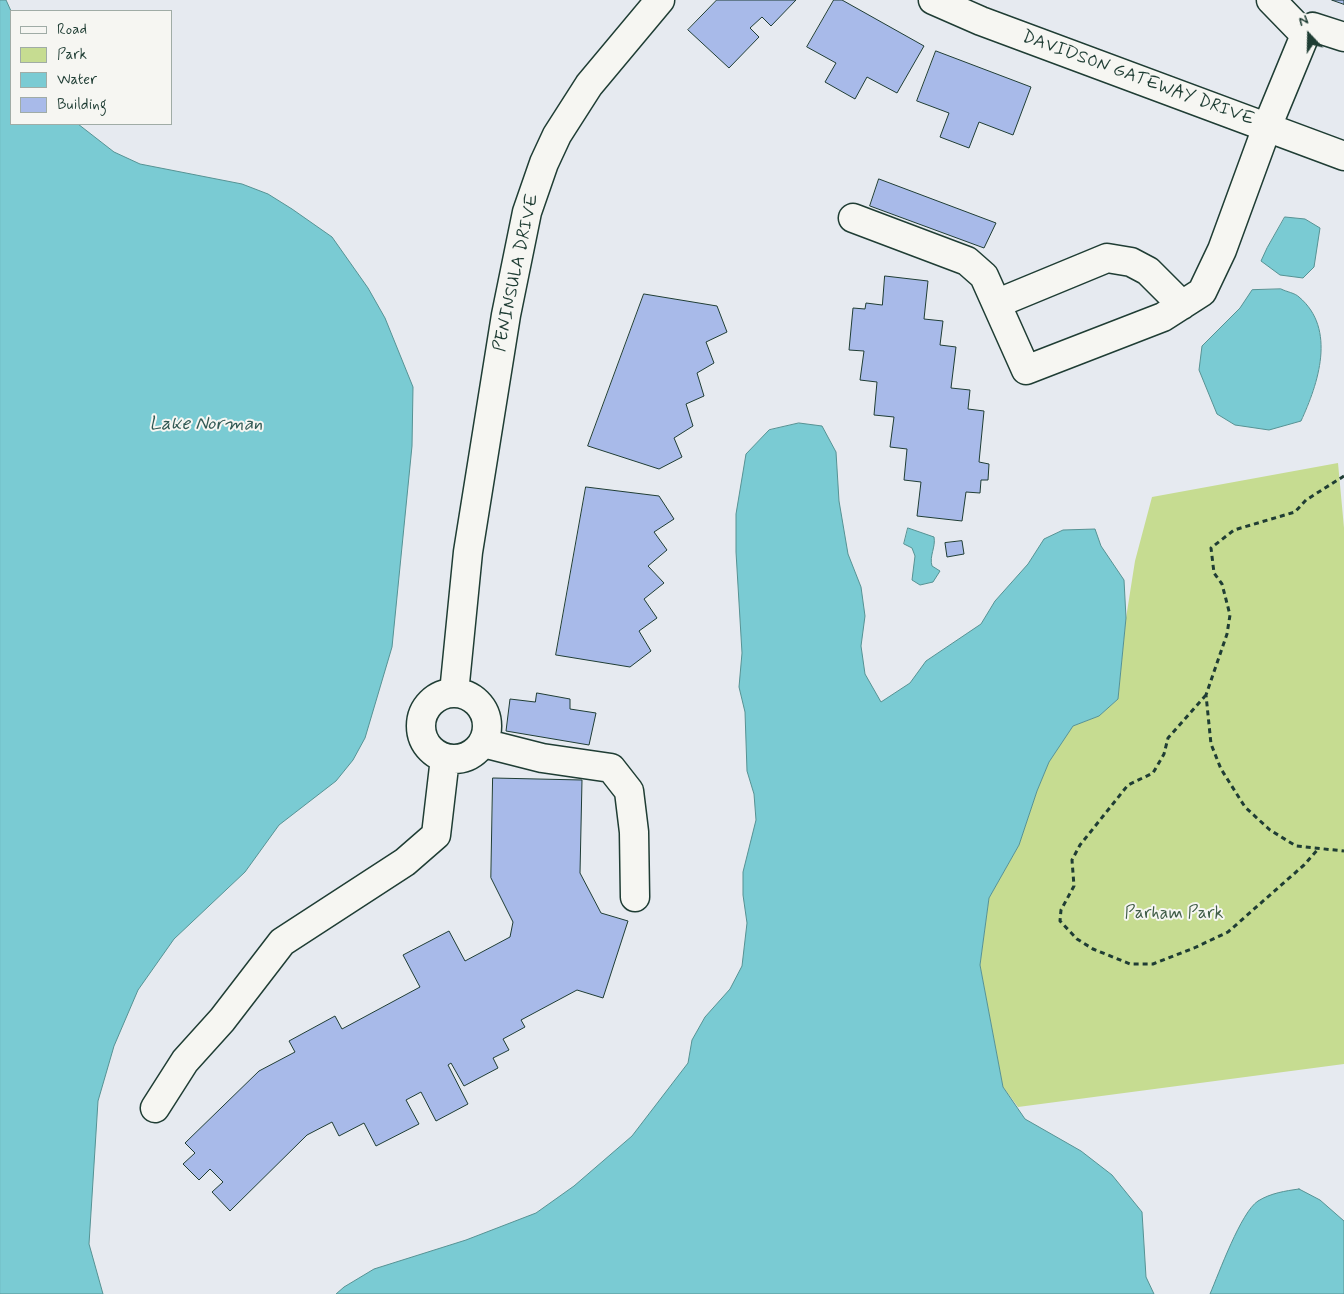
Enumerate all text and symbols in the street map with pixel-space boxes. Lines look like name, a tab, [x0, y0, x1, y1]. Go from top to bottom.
legend	[10, 10, 172, 125]
north arrow	[1284, 10, 1334, 60]
text: N	[1296, 11, 1311, 31]
text: Road	[57, 20, 87, 40]
street label: DAVIDSON GATEWAY DRIVE	[1019, 27, 1257, 131]
text: Park	[57, 45, 87, 65]
text: Water	[57, 70, 97, 90]
text: Building	[57, 95, 107, 115]
street label: PENINSULA DRIVE	[490, 192, 544, 354]
water label: Lake Norman	[149, 414, 263, 436]
park label: Parham Park	[1125, 903, 1223, 925]

